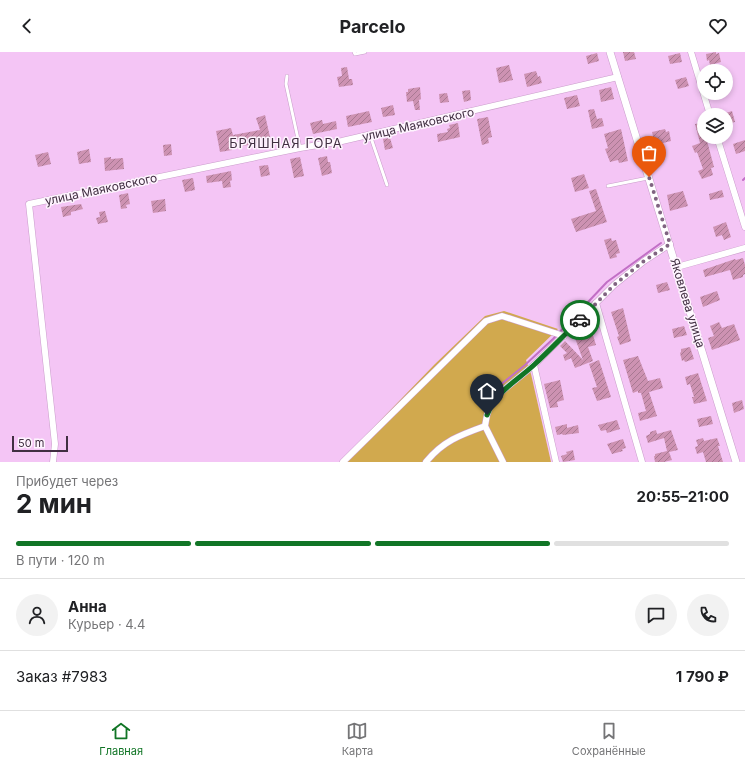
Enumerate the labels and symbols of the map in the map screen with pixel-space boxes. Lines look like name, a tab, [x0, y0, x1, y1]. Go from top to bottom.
street label: улица Маяковского	[361, 104, 475, 144]
district label: БРЯШНАЯ ГОРА	[229, 135, 343, 151]
pin	[632, 136, 666, 177]
street label: улица Маяковского	[43, 170, 159, 208]
street label: Яковлева улица	[667, 256, 709, 350]
courier	[560, 300, 600, 340]
pin	[470, 374, 504, 415]
scale bar	[12, 434, 68, 453]

